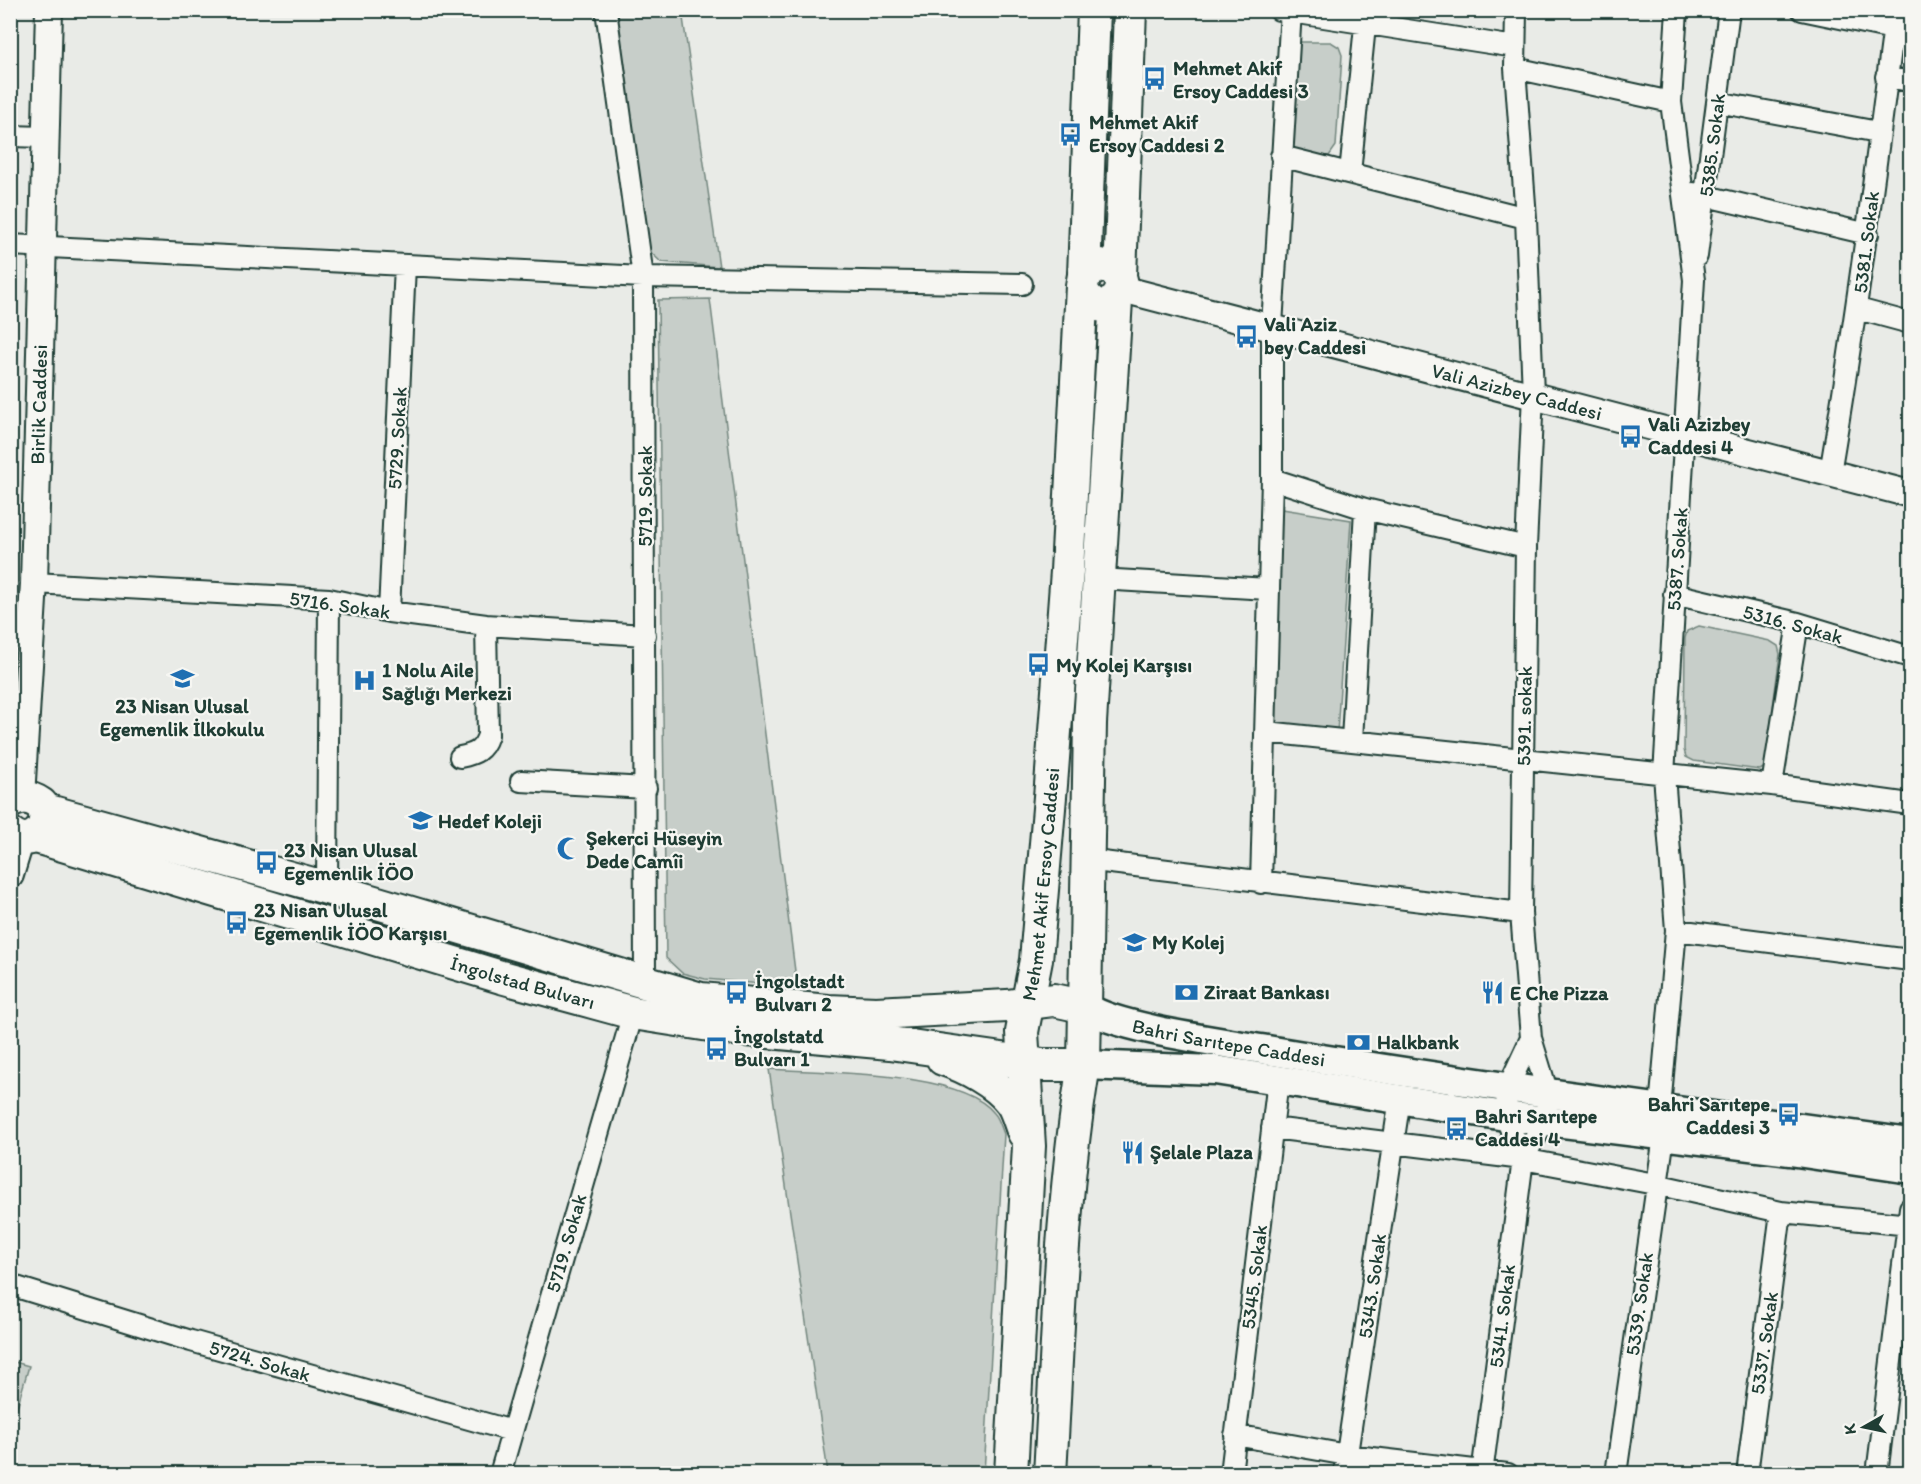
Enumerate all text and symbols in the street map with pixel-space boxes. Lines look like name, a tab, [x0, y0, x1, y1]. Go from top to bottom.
place label: Mehmet Akif Ersoy Caddesi 3	[1173, 56, 1309, 104]
bus stop icon: Mehmet Akif Ersoy Caddesi 3	[1142, 66, 1168, 92]
street label: 5385. Sokak	[1694, 92, 1730, 198]
place label: Mehmet Akif Ersoy Caddesi 2	[1089, 110, 1225, 158]
bus stop icon: Mehmet Akif Ersoy Caddesi 2	[1058, 121, 1084, 147]
street label: 5381. Sokak	[1848, 189, 1884, 295]
place label: Vali Aziz bey Caddesi	[1264, 312, 1366, 360]
bus stop icon: Vali Aziz bey Caddesi	[1233, 323, 1259, 349]
street label: Birlik Caddesi	[25, 344, 52, 465]
street label: Vali Azizbey Caddesi	[1429, 358, 1605, 425]
street label: 5729. Sokak	[382, 386, 412, 490]
place label: Vali Azizbey Caddesi 4	[1648, 412, 1751, 459]
bus stop icon: Vali Azizbey Caddesi 4	[1617, 423, 1643, 449]
street label: 5719. Sokak	[633, 445, 657, 547]
street label: 5387. Sokak	[1661, 507, 1693, 611]
street label: 5716. Sokak	[288, 586, 392, 624]
street label: 5316. Sokak	[1740, 599, 1846, 649]
bus stop icon: My Kolej Karşısı	[1025, 652, 1051, 678]
place label: My Kolej Karşısı	[1056, 653, 1192, 678]
place label: 1 Nolu Aile Sağlığı Merkezi	[382, 658, 512, 706]
street label: 5391. sokak	[1511, 665, 1537, 766]
school or university icon: 23 Nisan Ulusal Egemenlik İlkokulu	[169, 666, 195, 692]
hospital icon: 1 Nolu Aile Sağlığı Merkezi	[351, 668, 377, 694]
place label: 23 Nisan Ulusal Egemenlik İlkokulu	[100, 694, 265, 742]
street label: Mehmet Akif Ersoy Caddesi	[1016, 767, 1064, 1003]
school or university icon: Hedef Koleji	[407, 808, 433, 834]
place label: Hedef Koleji	[438, 809, 542, 834]
place label: Şekerci Hüseyin Dede Camîi	[586, 826, 723, 873]
mosque icon: Şekerci Hüseyin Dede Camîi	[555, 836, 581, 862]
place label: 23 Nisan Ulusal Egemenlik İÖO	[284, 838, 418, 886]
bus stop icon: 23 Nisan Ulusal Egemenlik İÖO	[253, 849, 279, 875]
place label: 23 Nisan Ulusal Egemenlik İÖO Karşısı	[254, 898, 447, 946]
bus stop icon: 23 Nisan Ulusal Egemenlik İÖO Karşısı	[223, 909, 249, 935]
school or university icon: My Kolej	[1121, 929, 1147, 955]
place label: My Kolej	[1152, 930, 1225, 955]
street label: İngolstad Bulvarı	[448, 950, 598, 1014]
place label: İngolstadt Bulvarı 2	[755, 969, 845, 1016]
bus stop icon: İngolstadt Bulvarı 2	[724, 979, 750, 1005]
bank icon: Ziraat Bankası	[1173, 979, 1199, 1005]
place label: Ziraat Bankası	[1204, 980, 1330, 1004]
restaurant icon: E Che Pizza	[1479, 980, 1505, 1006]
place label: E Che Pizza	[1510, 981, 1609, 1005]
street label: Bahri Sarıtepe Caddesi	[1130, 1013, 1327, 1071]
place label: İngolstatd Bulvarı 1	[734, 1024, 825, 1071]
bank icon: Halkbank	[1346, 1029, 1372, 1055]
place label: Halkbank	[1377, 1030, 1460, 1054]
bus stop icon: İngolstatd Bulvarı 1	[703, 1035, 729, 1061]
place label: Bahri Sarıtepe Caddesi 3	[1648, 1092, 1770, 1139]
bus stop icon: Bahri Sarıtepe Caddesi 3	[1775, 1102, 1801, 1128]
place label: Bahri Sarıtepe Caddesi 4	[1475, 1104, 1598, 1151]
bus stop icon: Bahri Sarıtepe Caddesi 4	[1444, 1115, 1470, 1141]
restaurant icon: Şelale Plaza	[1119, 1139, 1145, 1165]
place label: Şelale Plaza	[1150, 1140, 1253, 1165]
street label: 5719. Sokak	[540, 1191, 592, 1295]
street label: 5345. Sokak	[1236, 1223, 1272, 1331]
street label: 5343. Sokak	[1353, 1232, 1391, 1340]
street label: 5339. Sokak	[1620, 1251, 1658, 1357]
street label: 5341. Sokak	[1484, 1263, 1520, 1369]
street label: 5337. Sokak	[1745, 1290, 1783, 1396]
street label: 5724. Sokak	[207, 1335, 313, 1387]
north arrow	[1834, 1397, 1894, 1457]
text: K	[1839, 1422, 1860, 1436]

